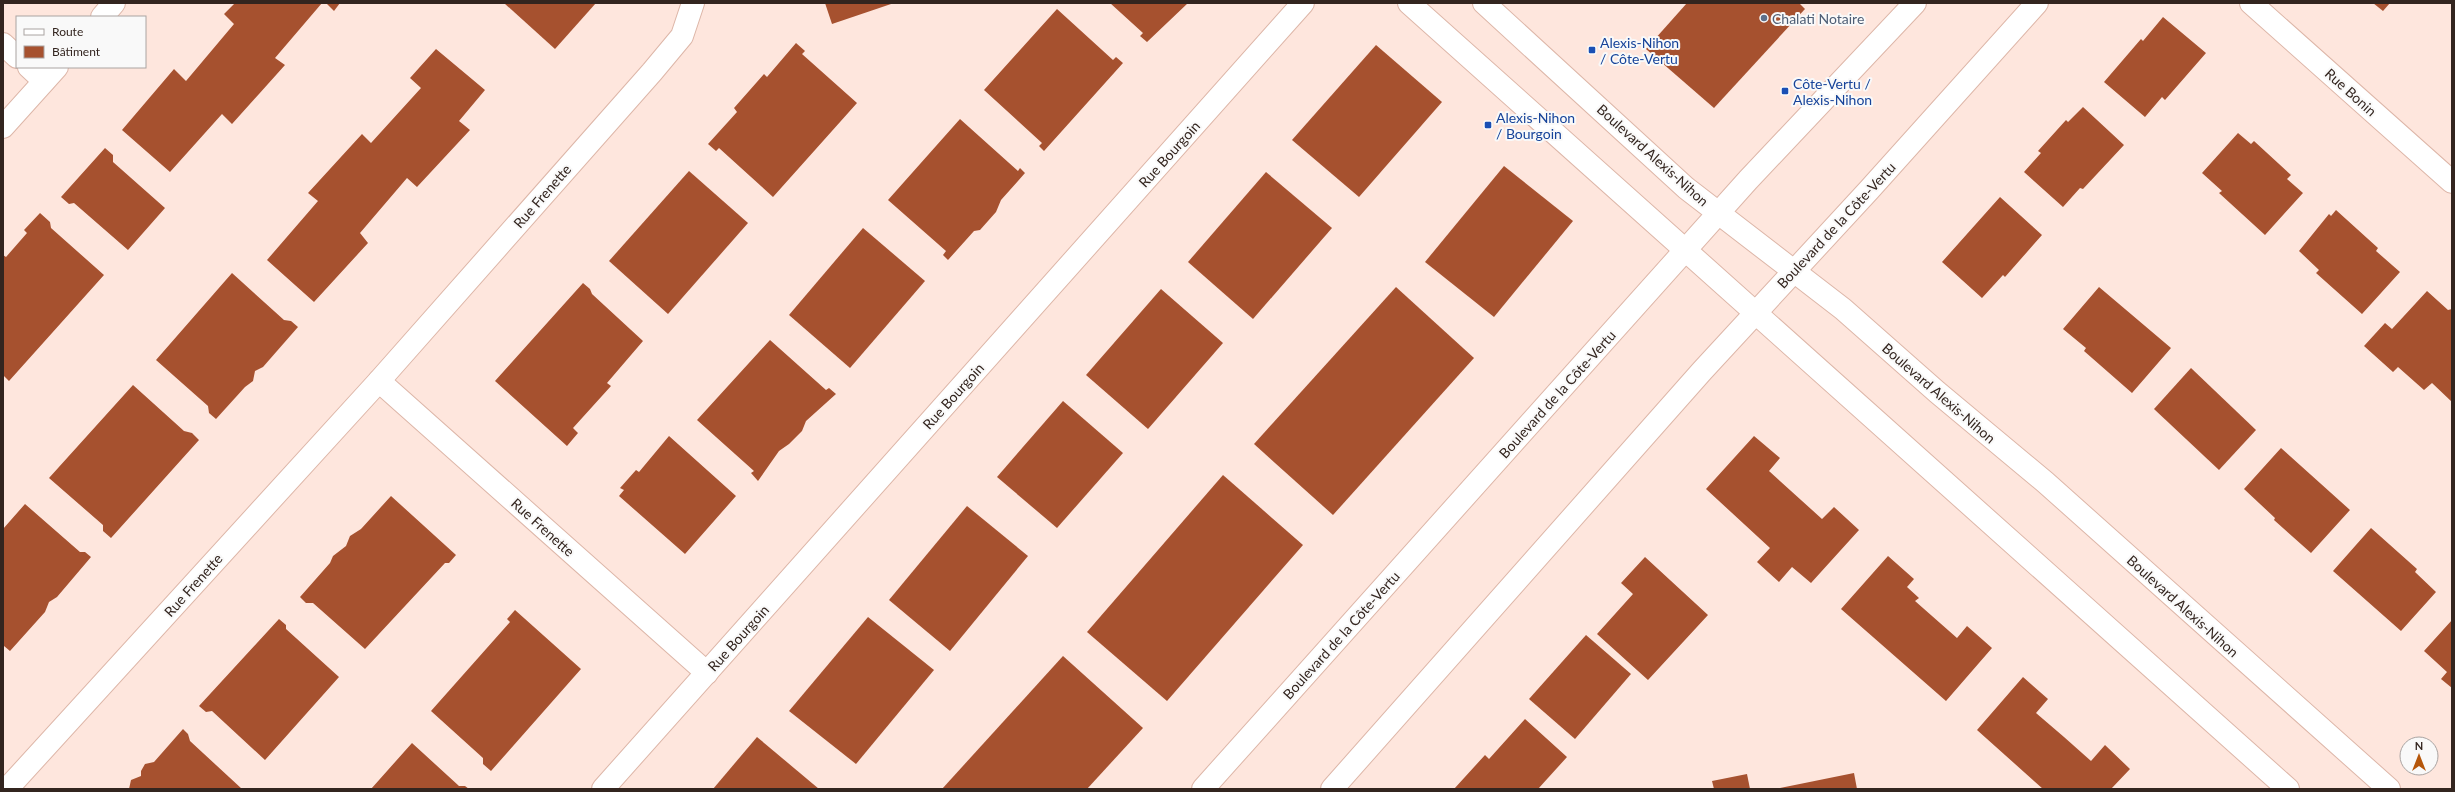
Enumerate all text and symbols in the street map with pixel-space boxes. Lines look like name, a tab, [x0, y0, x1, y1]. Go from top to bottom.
place label: Chalati Notaire	[1772, 10, 1864, 27]
marker: Chalati Notaire	[1759, 13, 1769, 23]
legend	[16, 16, 146, 68]
text: Route	[52, 24, 83, 39]
place label: Alexis-Nihon / Côte-Vertu	[1600, 34, 1679, 67]
text: Bâtiment	[52, 44, 101, 59]
marker: Alexis-Nihon / Côte-Vertu	[1587, 45, 1597, 55]
street label: Rue Bonin	[2322, 65, 2380, 119]
place label: Côte-Vertu / Alexis-Nihon	[1793, 75, 1872, 108]
marker: Côte-Vertu / Alexis-Nihon	[1780, 86, 1790, 96]
street label: Boulevard Alexis-Nihon	[1594, 100, 1712, 210]
place label: Alexis-Nihon / Bourgoin	[1496, 109, 1575, 142]
street label: Rue Bourgoin	[1135, 117, 1203, 191]
marker: Alexis-Nihon / Bourgoin	[1483, 120, 1493, 130]
street label: Boulevard de la Côte-Vertu	[1773, 158, 1899, 292]
street label: Rue Frenette	[510, 161, 574, 231]
street label: Boulevard de la Côte-Vertu	[1495, 327, 1619, 461]
street label: Boulevard Alexis-Nihon	[1879, 339, 1999, 447]
street label: Rue Bourgoin	[919, 359, 987, 433]
street label: Rue Frenette	[508, 494, 578, 560]
street label: Rue Frenette	[160, 550, 226, 620]
street label: Boulevard Alexis-Nihon	[2124, 551, 2242, 661]
street label: Boulevard de la Côte-Vertu	[1279, 568, 1403, 702]
street label: Rue Bourgoin	[704, 601, 772, 675]
north arrow	[2399, 736, 2439, 776]
text: N	[2415, 739, 2423, 752]

